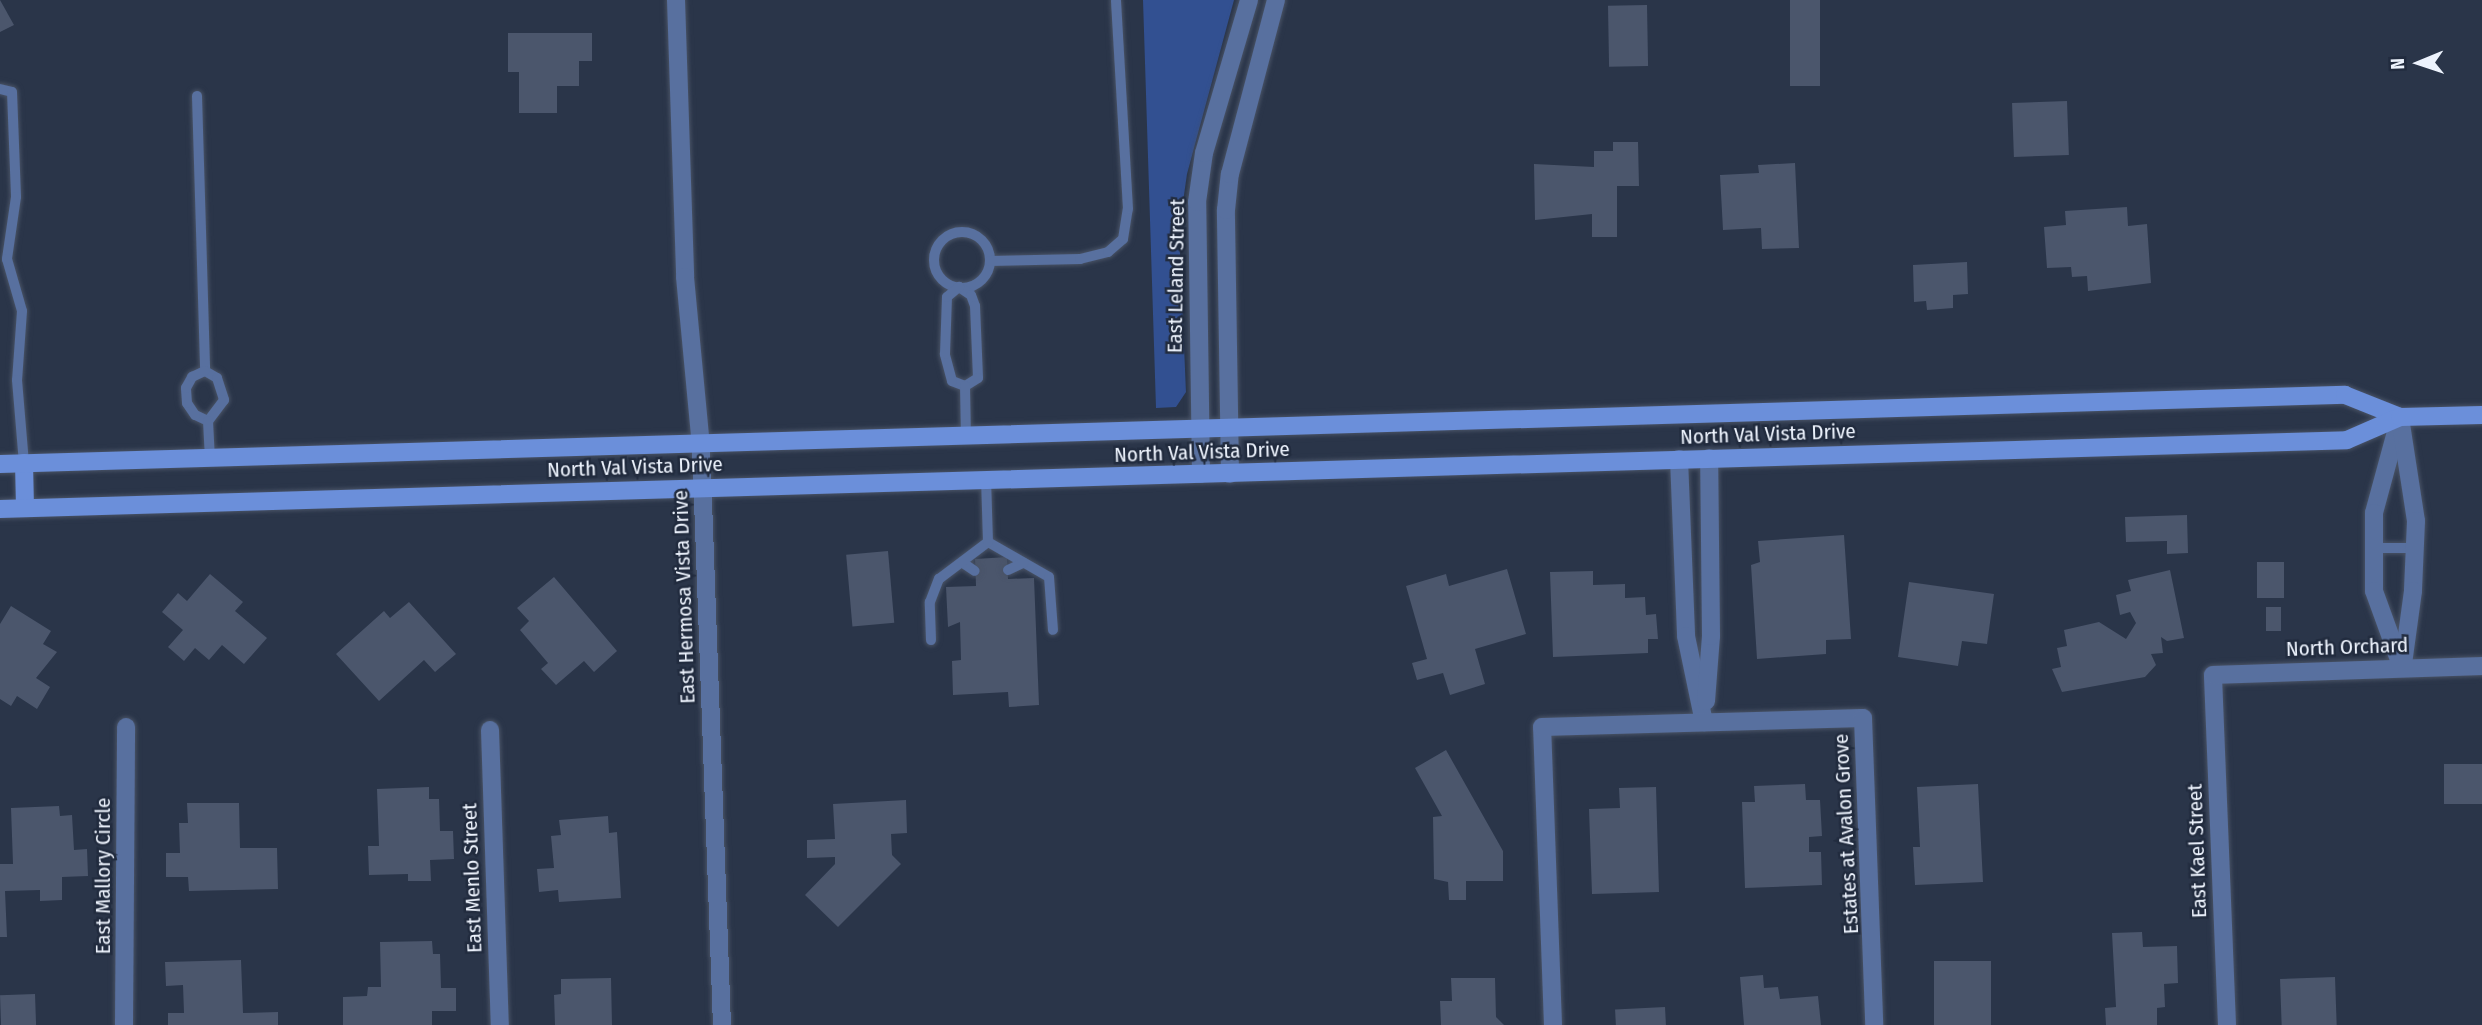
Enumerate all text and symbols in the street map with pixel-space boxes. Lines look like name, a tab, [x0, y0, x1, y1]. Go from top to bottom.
north arrow	[2384, 28, 2454, 98]
text: N	[2386, 58, 2409, 70]
street label: East Leland Street	[1162, 199, 1190, 353]
street label: North Val Vista Drive	[1680, 418, 1856, 450]
street label: North Val Vista Drive	[1114, 436, 1290, 468]
street label: North Val Vista Drive	[547, 451, 723, 483]
street label: East Hermosa Vista Drive	[668, 490, 700, 704]
street label: North Orchard	[2285, 632, 2409, 662]
street label: Estates at Avalon Grove	[1828, 733, 1864, 935]
street label: East Kael Street	[2182, 783, 2212, 919]
street label: East Mallory Circle	[90, 798, 116, 954]
street label: East Menlo Street	[457, 803, 487, 953]

